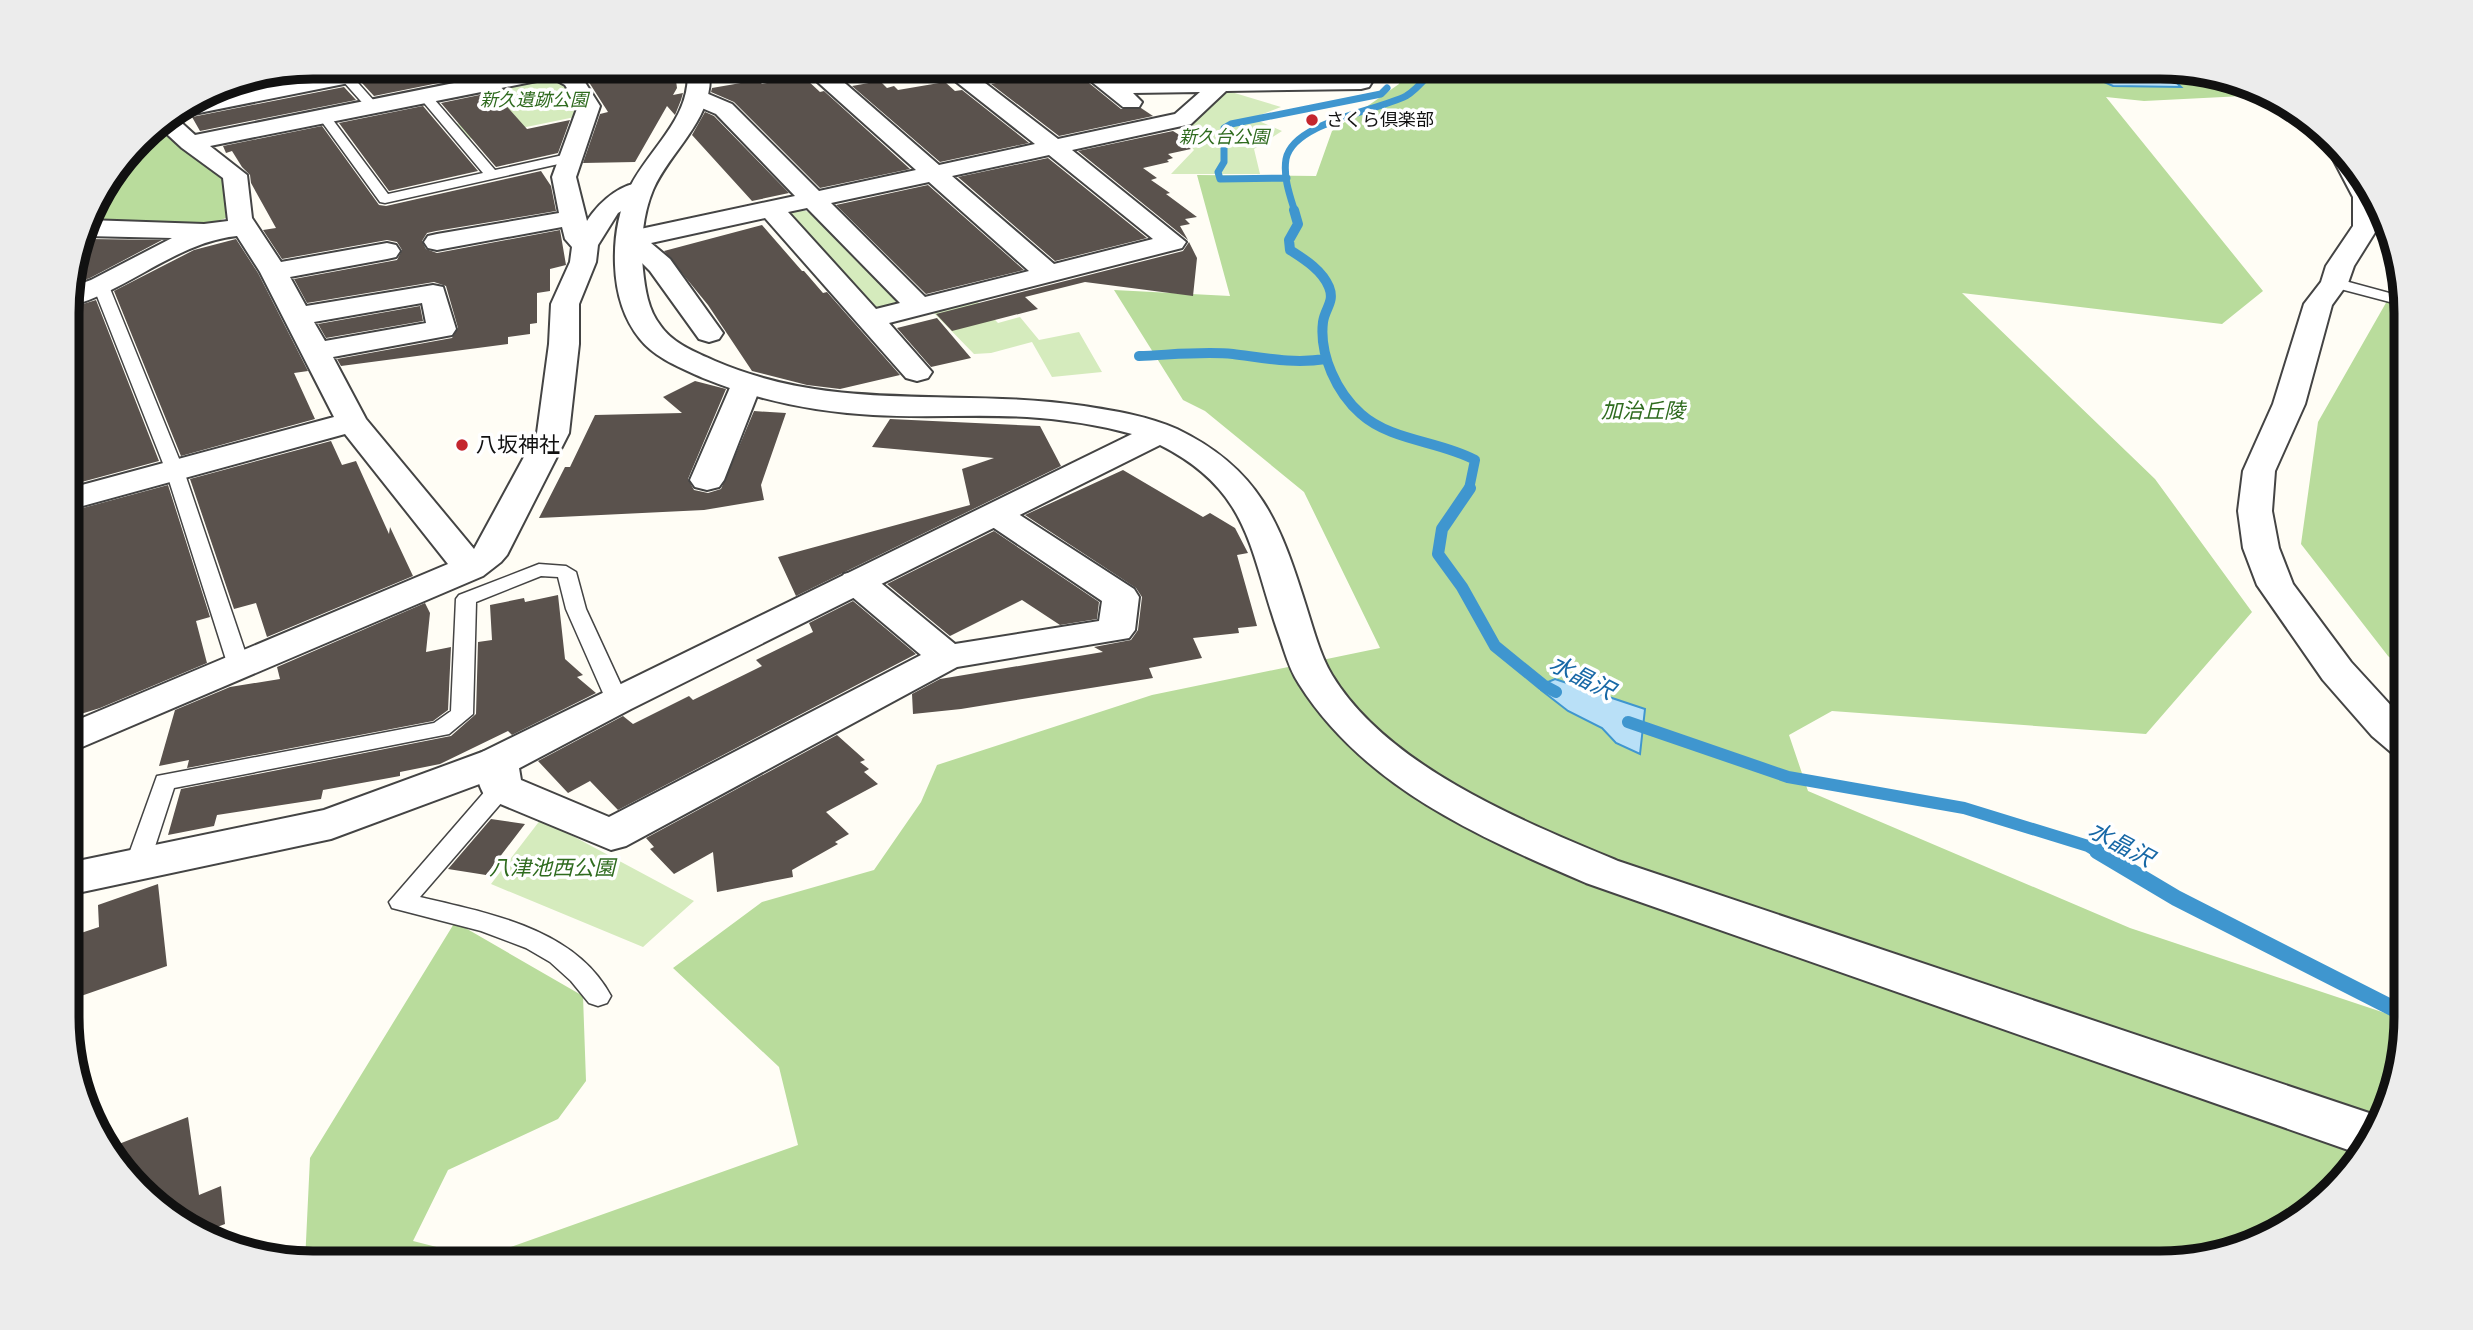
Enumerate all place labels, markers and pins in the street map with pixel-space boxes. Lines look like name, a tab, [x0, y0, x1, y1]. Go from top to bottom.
place label: さくら倶楽部	[1326, 107, 1434, 132]
marker: さくら倶楽部	[1304, 112, 1320, 128]
place label: 八坂神社	[476, 430, 560, 459]
marker: 八坂神社	[454, 437, 470, 453]

